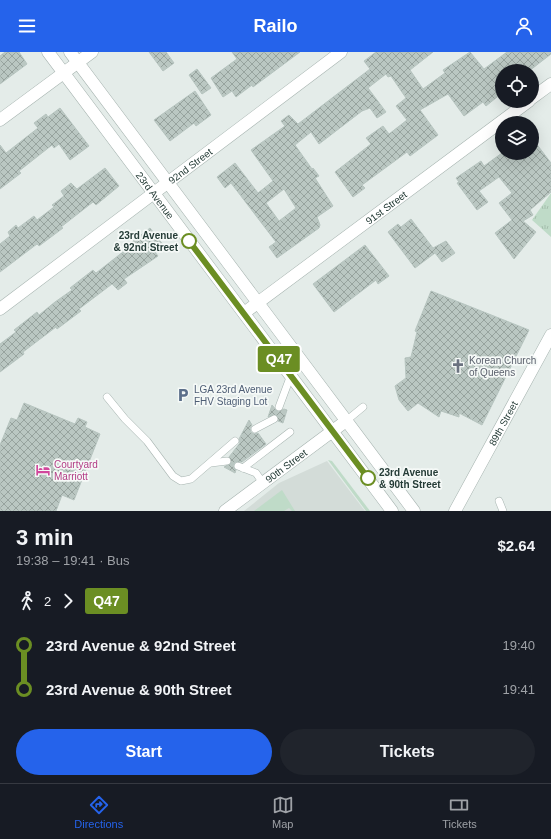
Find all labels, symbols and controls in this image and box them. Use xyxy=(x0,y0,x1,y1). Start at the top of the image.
icon: menu xyxy=(16,15,38,37)
icon: person xyxy=(513,15,535,37)
text: Railo xyxy=(253,16,298,36)
map controls xyxy=(495,64,539,160)
button: locate xyxy=(495,64,539,108)
button: layers xyxy=(495,116,539,160)
street label: 92nd Street xyxy=(166,146,214,186)
street label: 23rd Avenue xyxy=(134,170,177,221)
street label: 91st Street xyxy=(363,188,409,226)
place label: 23rd Avenue & 92nd Street xyxy=(114,230,179,253)
marker: 23rd Avenue & 92nd Street xyxy=(181,233,197,249)
line badge: Q47 xyxy=(256,346,302,372)
text: Q47 xyxy=(266,351,292,367)
place label: Korean Church of Queens xyxy=(469,355,536,378)
church icon: Korean Church of Queens xyxy=(450,358,466,374)
place label: LGA 23rd Avenue FHV Staging Lot xyxy=(194,384,273,407)
parking icon: LGA 23rd Avenue FHV Staging Lot xyxy=(175,387,191,403)
street label: 89th Street xyxy=(486,399,520,447)
street label: 90th Street xyxy=(263,446,309,485)
place label: Courtyard Marriott xyxy=(54,459,98,482)
hotel icon: Courtyard Marriott xyxy=(35,462,51,478)
place label: 23rd Avenue & 90th Street xyxy=(379,467,441,490)
marker: 23rd Avenue & 90th Street xyxy=(360,470,376,486)
text: 3 min xyxy=(16,525,73,550)
text: $2.64 xyxy=(497,537,535,554)
text: 19:38 – 19:41 · Bus xyxy=(16,553,129,568)
icon: walk xyxy=(16,590,38,612)
icon: forward xyxy=(57,590,79,612)
text: Q47 xyxy=(93,593,120,609)
text: 2 xyxy=(44,594,51,609)
text: 23rd Avenue & 92nd Street xyxy=(46,637,236,654)
text: 19:40 xyxy=(502,638,535,653)
text: 23rd Avenue & 90th Street xyxy=(46,681,232,698)
text: 19:41 xyxy=(502,682,535,697)
button: Start xyxy=(16,729,272,775)
button: Tickets xyxy=(280,729,535,775)
tab: Directions xyxy=(74,794,123,830)
tab: Map xyxy=(272,794,294,830)
tab: Tickets xyxy=(442,794,477,830)

